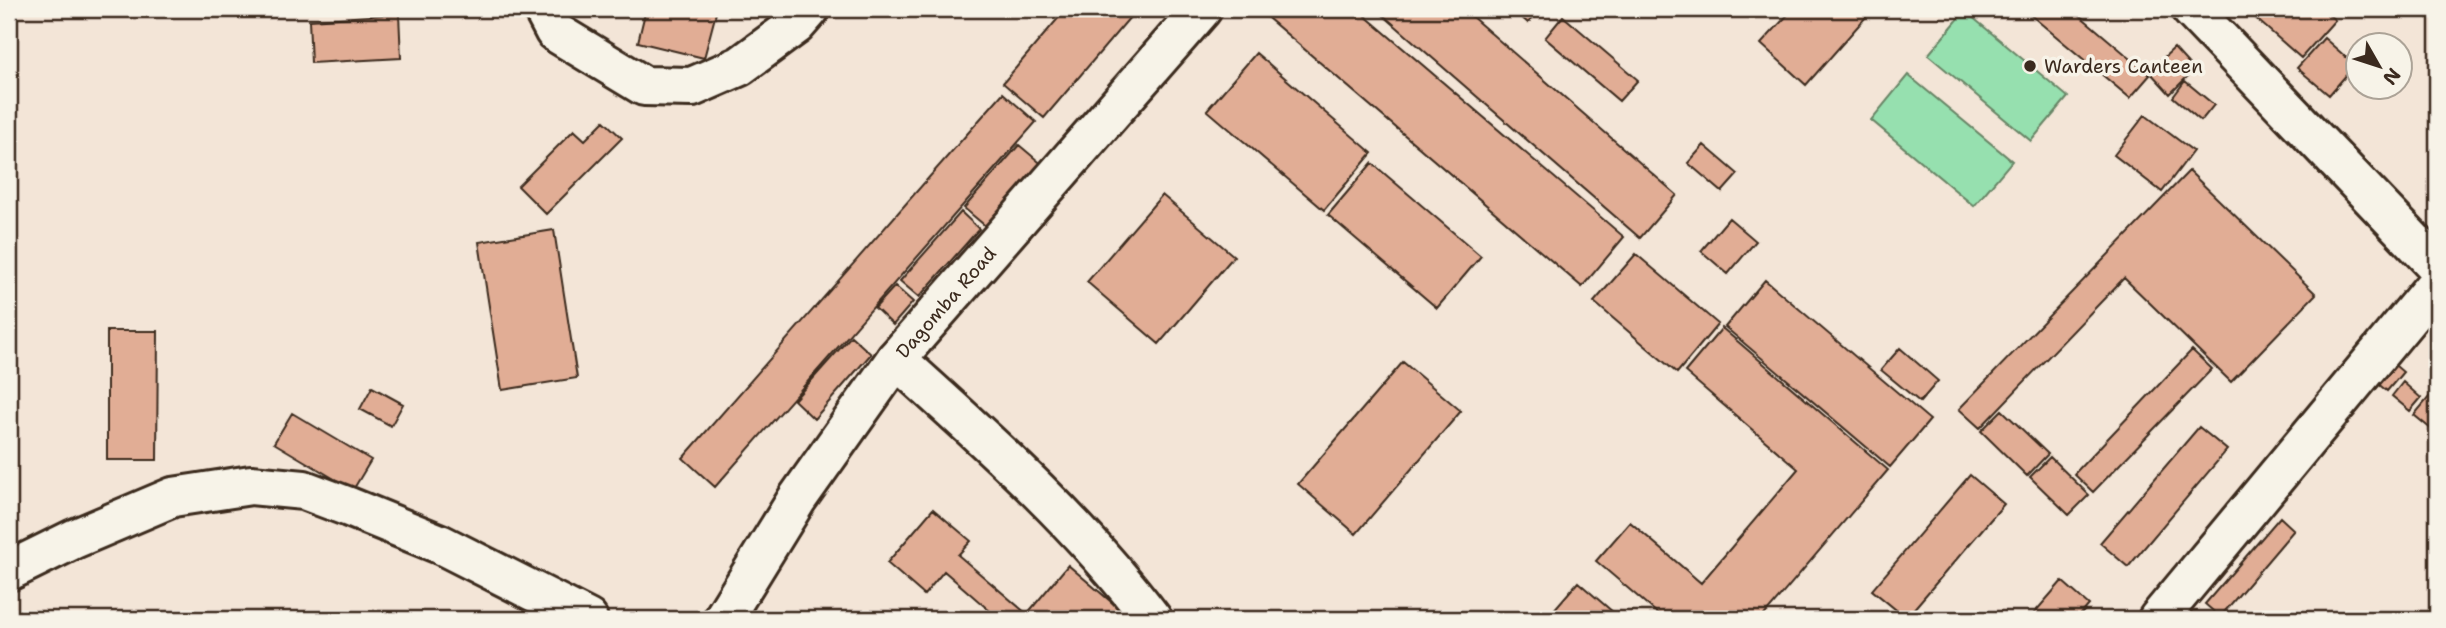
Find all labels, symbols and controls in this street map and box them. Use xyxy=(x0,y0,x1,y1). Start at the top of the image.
north arrow xyxy=(2344,32,2414,102)
place label: Warders Canteen xyxy=(2044,54,2203,79)
marker: Warders Canteen xyxy=(2022,58,2038,74)
text: N xyxy=(2377,63,2406,90)
street label: Dagomba Road xyxy=(891,241,1002,363)

